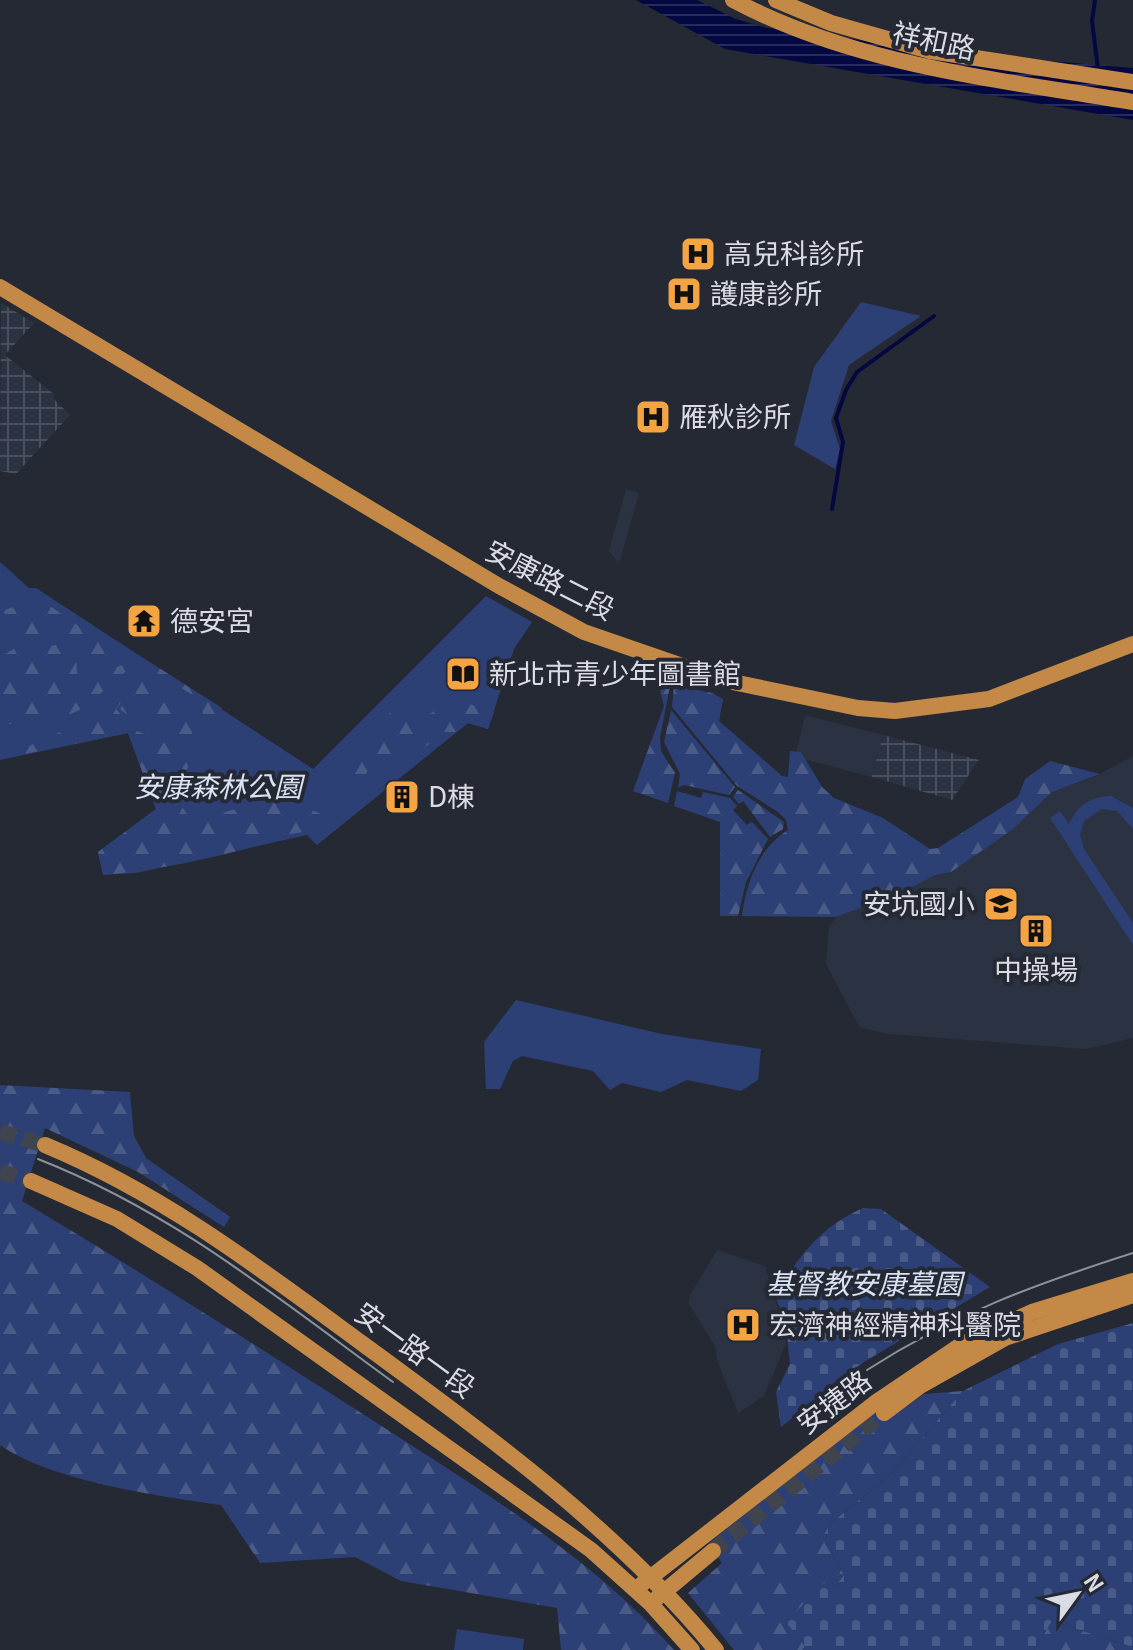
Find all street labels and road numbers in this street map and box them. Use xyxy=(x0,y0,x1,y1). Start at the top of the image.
street label: 祥和路 xyxy=(889,11,980,67)
street label: 安康路二段 xyxy=(479,529,622,628)
street label: 安一路一段 xyxy=(348,1291,485,1406)
street label: 安捷路 xyxy=(787,1359,878,1442)

